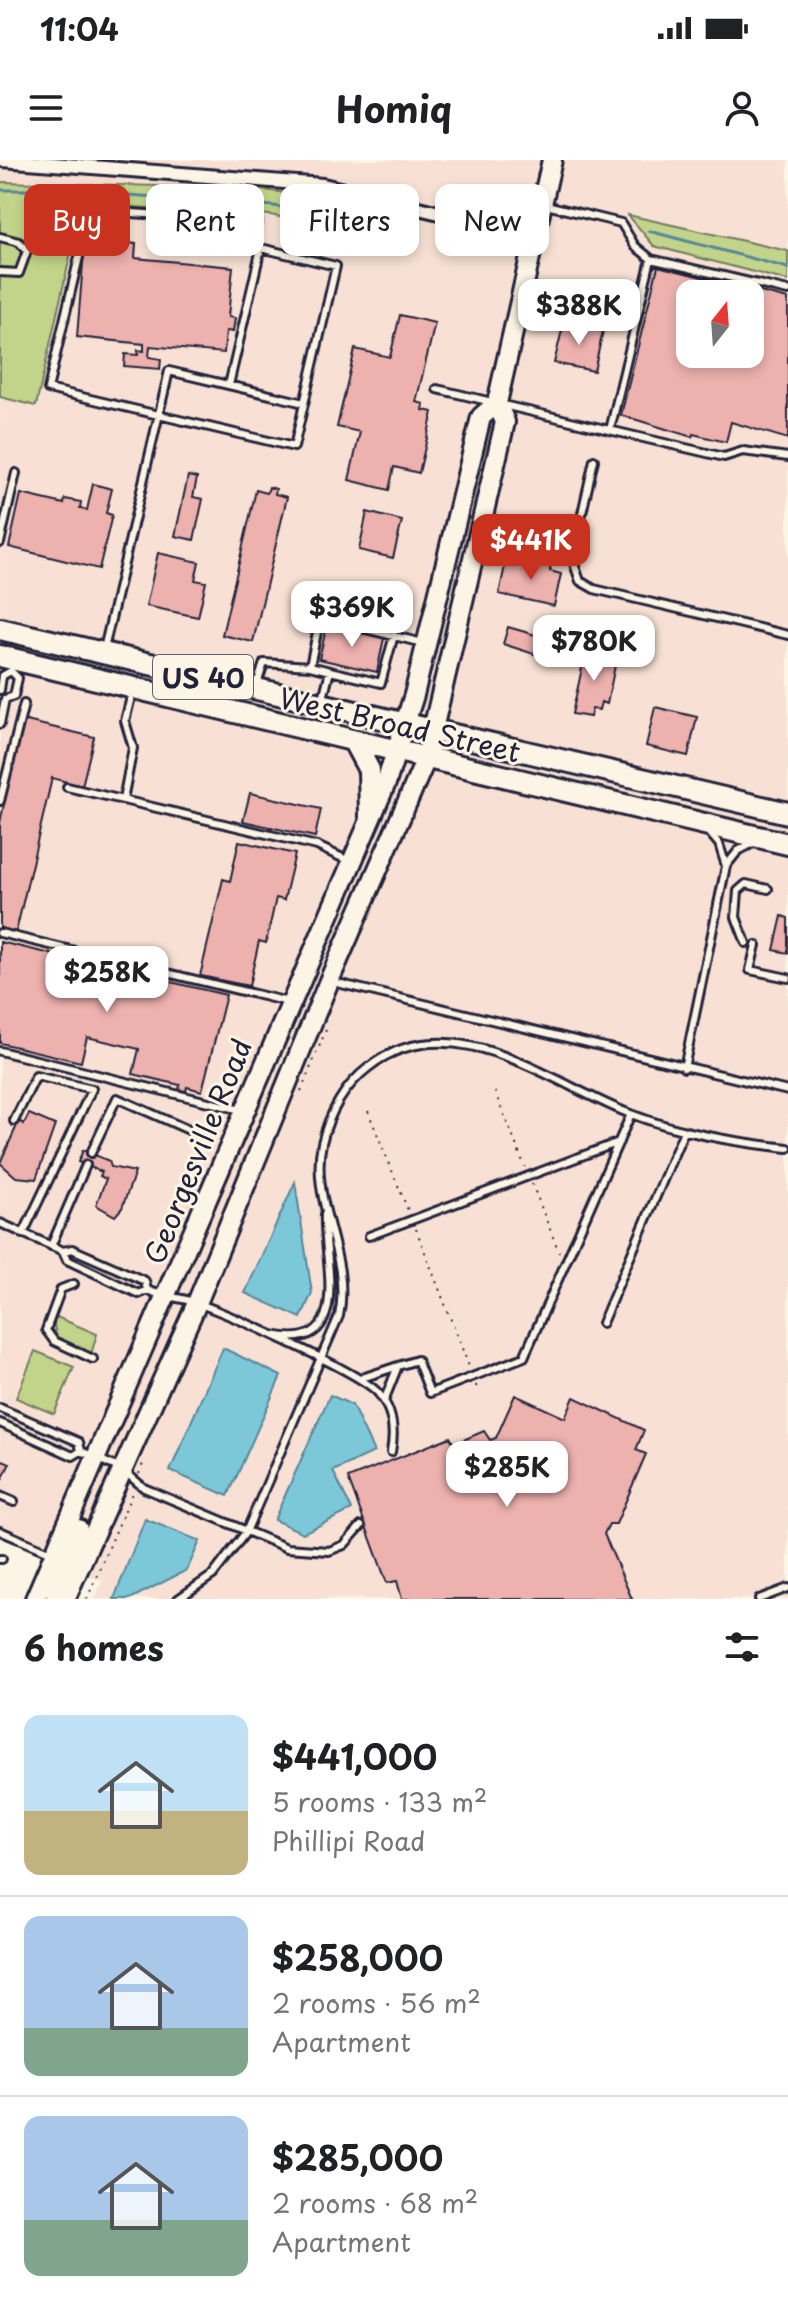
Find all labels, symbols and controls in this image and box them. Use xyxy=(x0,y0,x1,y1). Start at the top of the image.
text: 11:04 xyxy=(40,6,119,51)
text: Homiq xyxy=(336,81,452,135)
icon: menu xyxy=(24,86,68,130)
icon: person xyxy=(720,86,764,130)
chip: Buy xyxy=(24,184,130,256)
chip: Rent xyxy=(146,184,264,256)
chip: Filters xyxy=(280,184,419,256)
chip: New xyxy=(435,184,549,256)
pin: $388K xyxy=(523,279,635,347)
north arrow xyxy=(676,280,764,368)
map controls xyxy=(676,280,764,368)
text: $388K xyxy=(536,285,622,324)
pin: $441K xyxy=(475,514,587,582)
text: $441K xyxy=(490,520,572,559)
pin: $369K xyxy=(296,581,408,649)
text: $369K xyxy=(309,587,395,626)
pin: $780K xyxy=(538,615,650,683)
text: $780K xyxy=(551,621,637,660)
road number: US 40 xyxy=(153,655,253,699)
street label: West Broad Street xyxy=(275,675,525,773)
pin: $258K xyxy=(51,946,163,1014)
text: $258K xyxy=(63,952,151,991)
street label: Georgesville Road xyxy=(132,1032,262,1270)
pin: $285K xyxy=(451,1441,563,1509)
text: $285K xyxy=(464,1447,550,1486)
text: 6 homes xyxy=(24,1621,164,1673)
icon: filters xyxy=(720,1625,764,1669)
text: $441,000 xyxy=(272,1730,437,1782)
icon: home xyxy=(88,1747,184,1843)
text: 5 rooms · 133 m² xyxy=(272,1782,487,1821)
text: Phillipi Road xyxy=(272,1821,425,1860)
text: $258,000 xyxy=(272,1931,443,1983)
icon: home xyxy=(88,1948,184,2044)
text: 2 rooms · 56 m² xyxy=(272,1983,481,2022)
text: Apartment xyxy=(272,2022,411,2061)
text: $285,000 xyxy=(272,2131,443,2183)
icon: home xyxy=(88,2148,184,2244)
text: 2 rooms · 68 m² xyxy=(272,2183,478,2222)
text: Apartment xyxy=(272,2222,411,2261)

